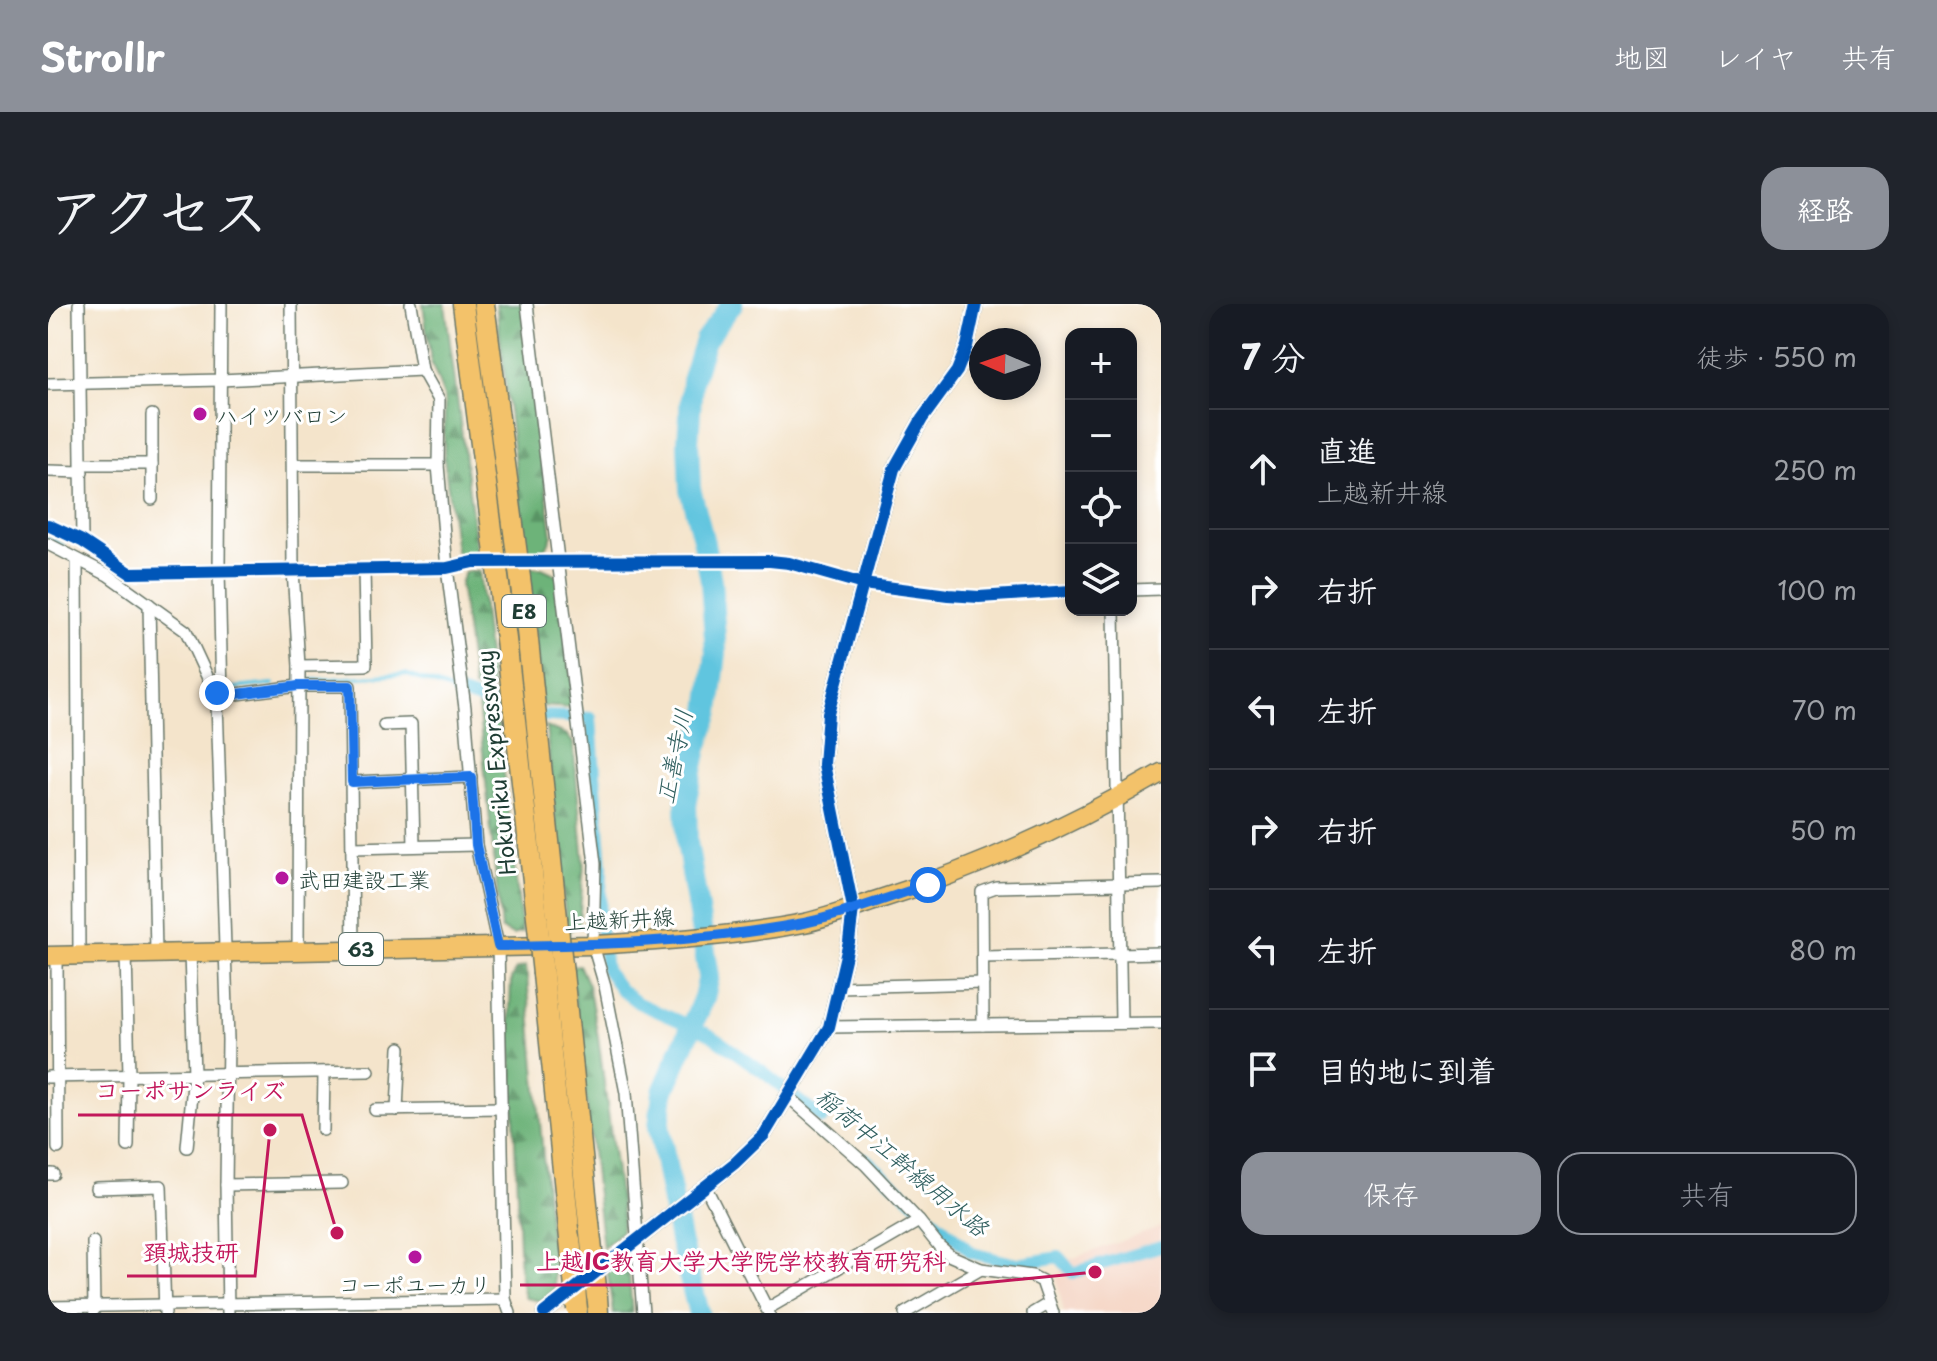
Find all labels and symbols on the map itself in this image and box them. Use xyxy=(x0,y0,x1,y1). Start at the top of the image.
north arrow xyxy=(969,328,1041,400)
place label: ハイツバロン xyxy=(216,398,348,431)
marker: ハイツバロン xyxy=(191,405,209,423)
road number: E8 xyxy=(502,595,546,627)
street label: Hokuriku Expressway xyxy=(467,649,523,877)
route end xyxy=(199,675,235,711)
water label: 正善寺川 xyxy=(645,705,701,807)
place label: 武田建設工業 xyxy=(298,862,430,895)
route start xyxy=(910,867,946,903)
marker: 武田建設工業 xyxy=(273,869,291,887)
street label: 上越新井線 xyxy=(563,899,675,937)
road number: 63 xyxy=(339,933,383,965)
callout: コーポサンライズ xyxy=(78,1067,302,1115)
text: コーポサンライズ xyxy=(95,1071,285,1107)
water label: 稲荷中江幹線用水路 xyxy=(809,1078,999,1245)
callout: 頚城技研 xyxy=(127,1228,255,1276)
text: 頚城技研 xyxy=(143,1233,239,1269)
callout: 上越IC教育大学大学院学校教育研究科 xyxy=(520,1237,962,1285)
text: 上越IC教育大学大学院学校教育研究科 xyxy=(536,1242,946,1278)
marker: コーポユーカリ xyxy=(406,1248,424,1266)
place label: コーポユーカリ xyxy=(338,1267,492,1300)

